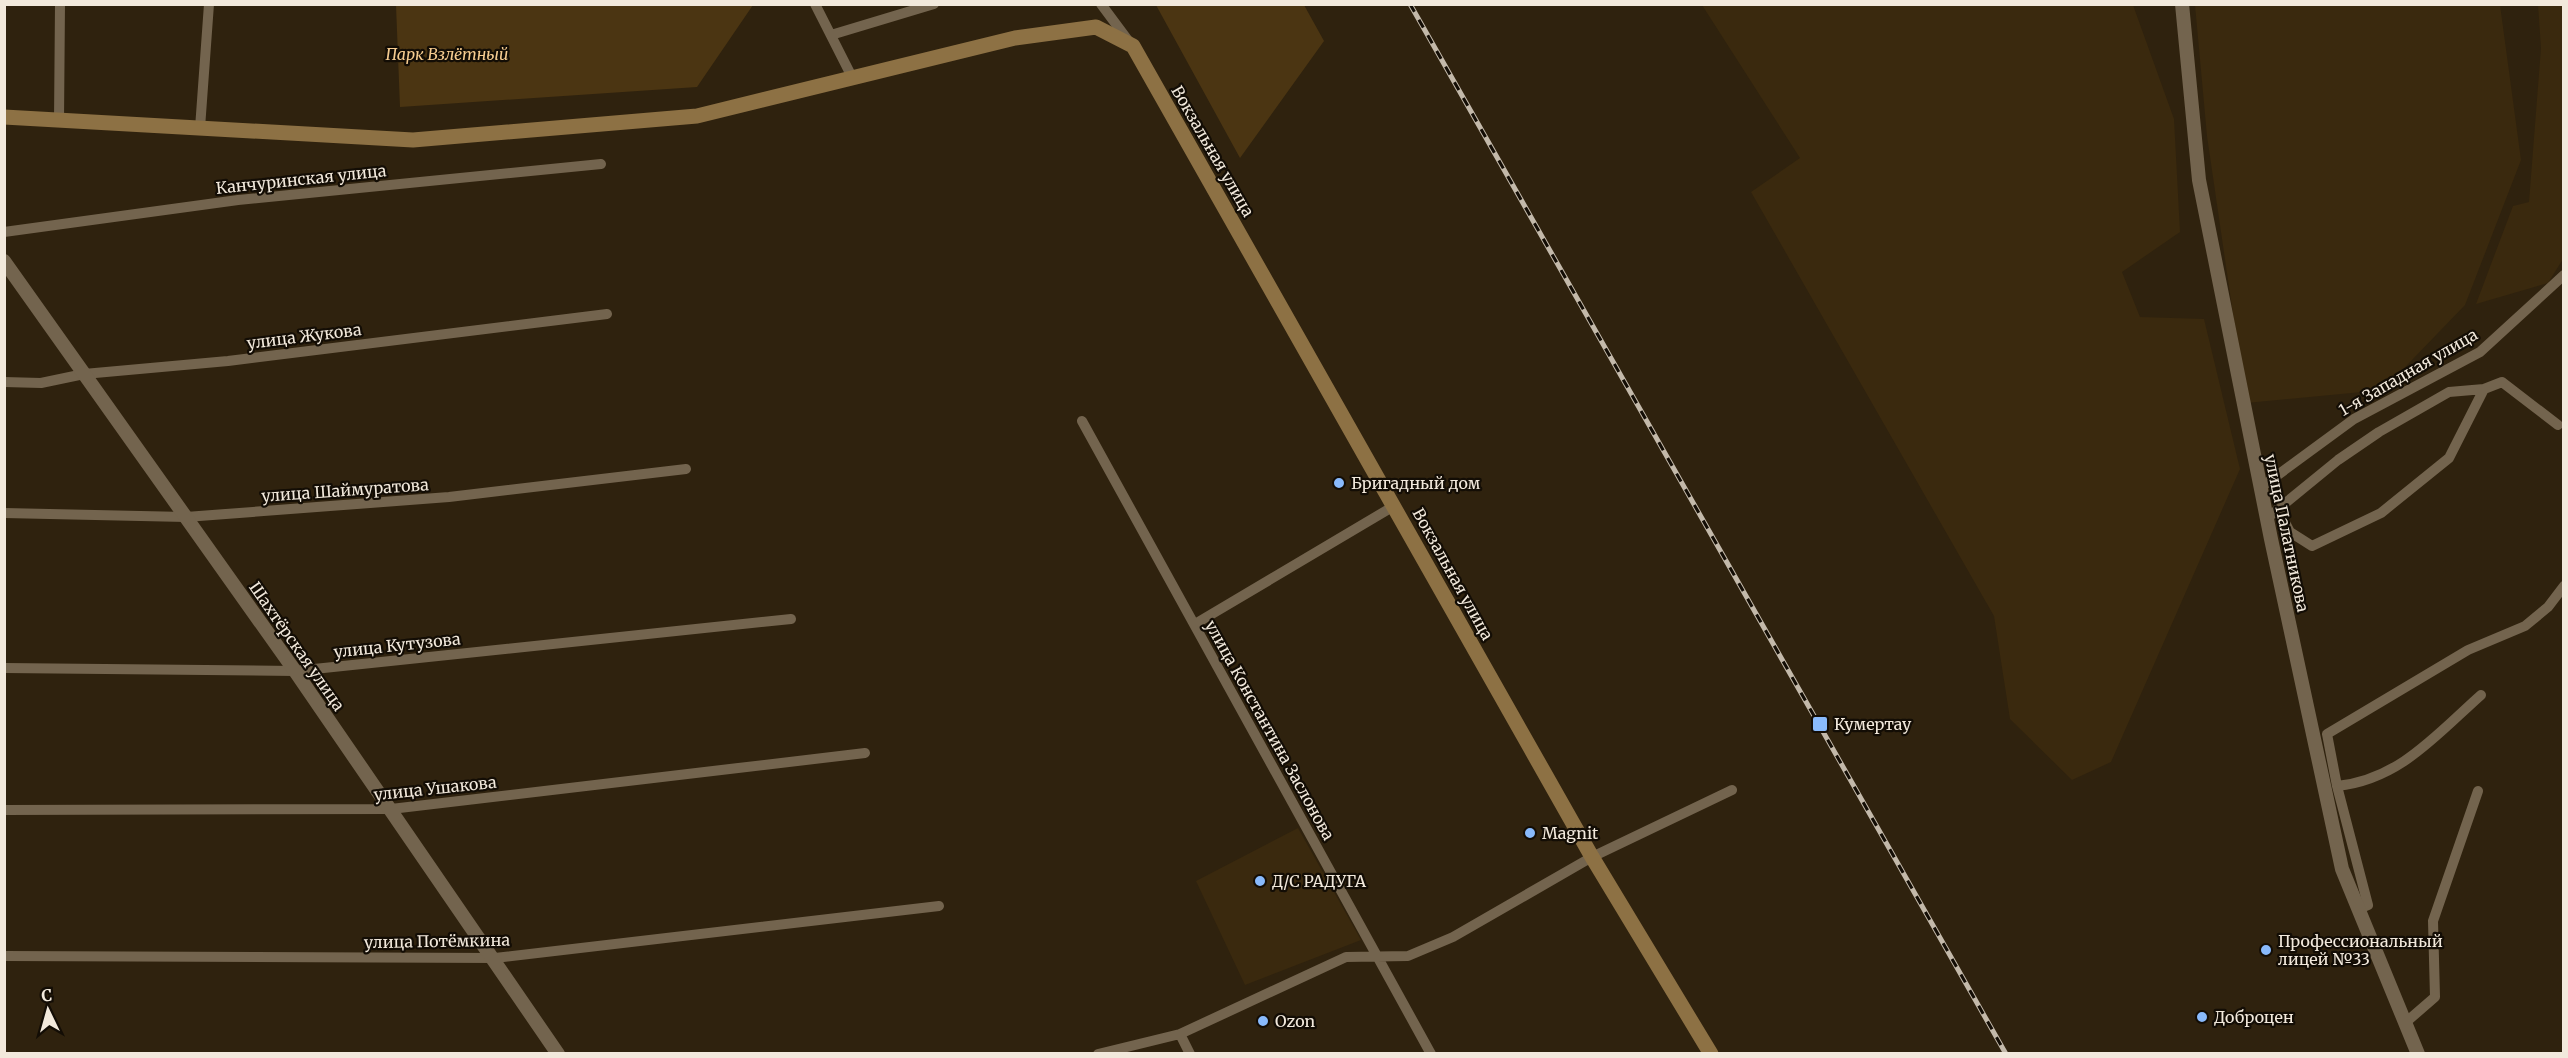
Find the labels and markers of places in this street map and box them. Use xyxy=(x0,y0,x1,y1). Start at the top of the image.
place label: Бригадный дом xyxy=(1351,473,1481,493)
marker: Бригадный дом xyxy=(1332,476,1346,490)
place label: Кумертау xyxy=(1834,714,1912,734)
marker: Кумертау xyxy=(1811,715,1829,733)
place label: Magnit xyxy=(1542,823,1599,843)
marker: Magnit xyxy=(1523,826,1537,840)
place label: Д/С РАДУГА xyxy=(1272,871,1367,891)
marker: Д/С РАДУГА xyxy=(1253,874,1267,888)
place label: Профессиональный лицей №33 xyxy=(2278,931,2443,969)
marker: Профессиональный лицей №33 xyxy=(2259,943,2273,957)
place label: Доброцен xyxy=(2214,1007,2294,1027)
marker: Доброцен xyxy=(2195,1010,2209,1024)
place label: Ozon xyxy=(1275,1011,1315,1031)
marker: Ozon xyxy=(1256,1014,1270,1028)

